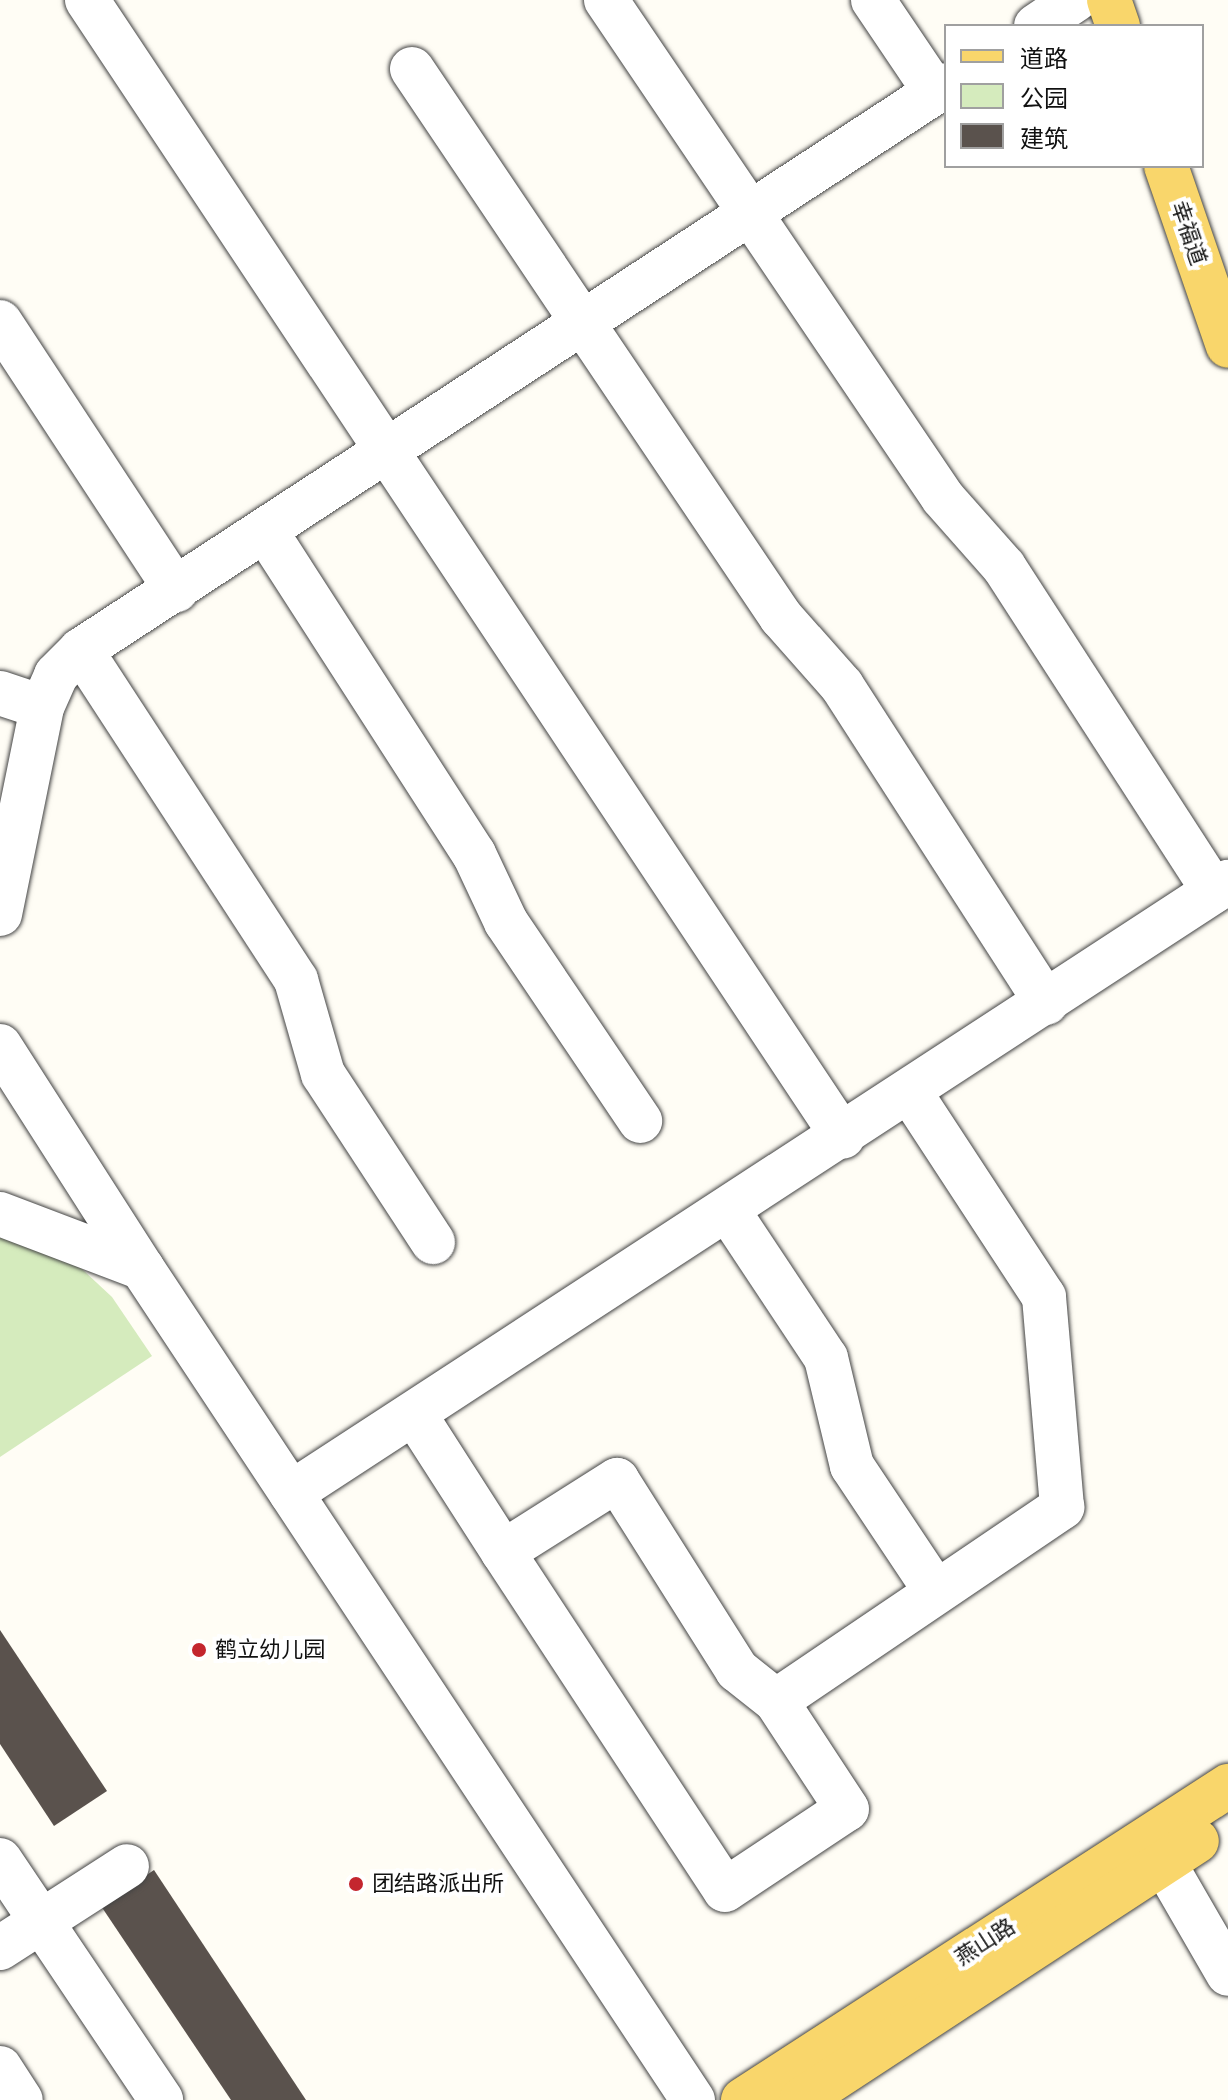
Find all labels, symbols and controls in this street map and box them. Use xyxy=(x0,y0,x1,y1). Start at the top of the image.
legend xyxy=(944,24,1204,168)
text: 道路 xyxy=(1020,43,1068,74)
text: 公园 xyxy=(1020,83,1068,114)
text: 建筑 xyxy=(1020,123,1068,154)
street label: 幸福道 xyxy=(1166,198,1212,268)
place label: 鹤立幼儿园 xyxy=(215,1637,325,1663)
marker: 鹤立幼儿园 xyxy=(190,1641,208,1659)
place label: 团结路派出所 xyxy=(372,1871,504,1897)
marker: 团结路派出所 xyxy=(347,1875,365,1893)
street label: 燕山路 xyxy=(950,1913,1020,1971)

